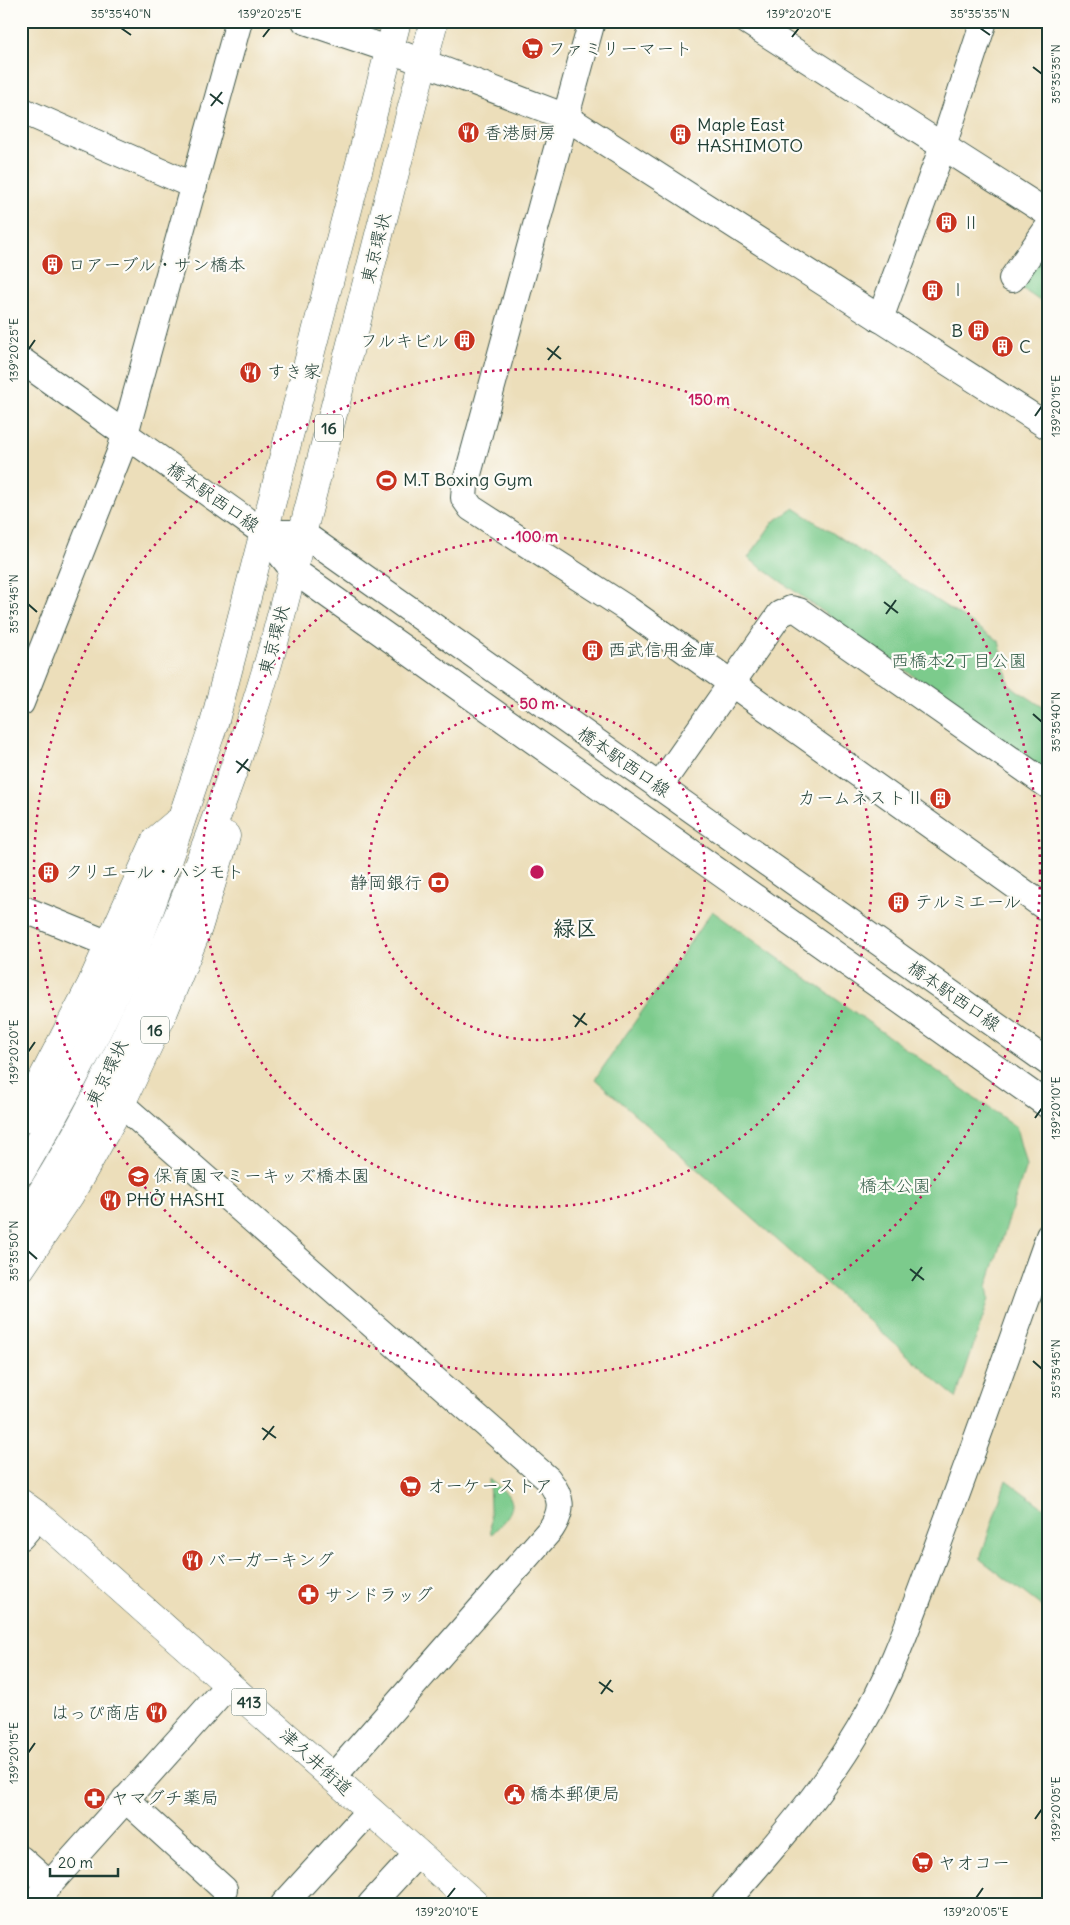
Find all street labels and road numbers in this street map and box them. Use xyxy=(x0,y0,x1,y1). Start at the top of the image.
street label: 東京環状 xyxy=(356,210,395,286)
road number: 16 xyxy=(315,414,343,442)
street label: 橋本駅西口線 xyxy=(162,456,264,537)
street label: 東京環状 xyxy=(253,602,294,678)
street label: 橋本駅西口線 xyxy=(573,721,675,802)
street label: 橋本駅西口線 xyxy=(903,955,1005,1036)
road number: 16 xyxy=(141,1016,169,1044)
street label: 東京環状 xyxy=(80,1035,133,1110)
road number: 413 xyxy=(232,1688,266,1715)
street label: 津久井街道 xyxy=(275,1723,357,1800)

